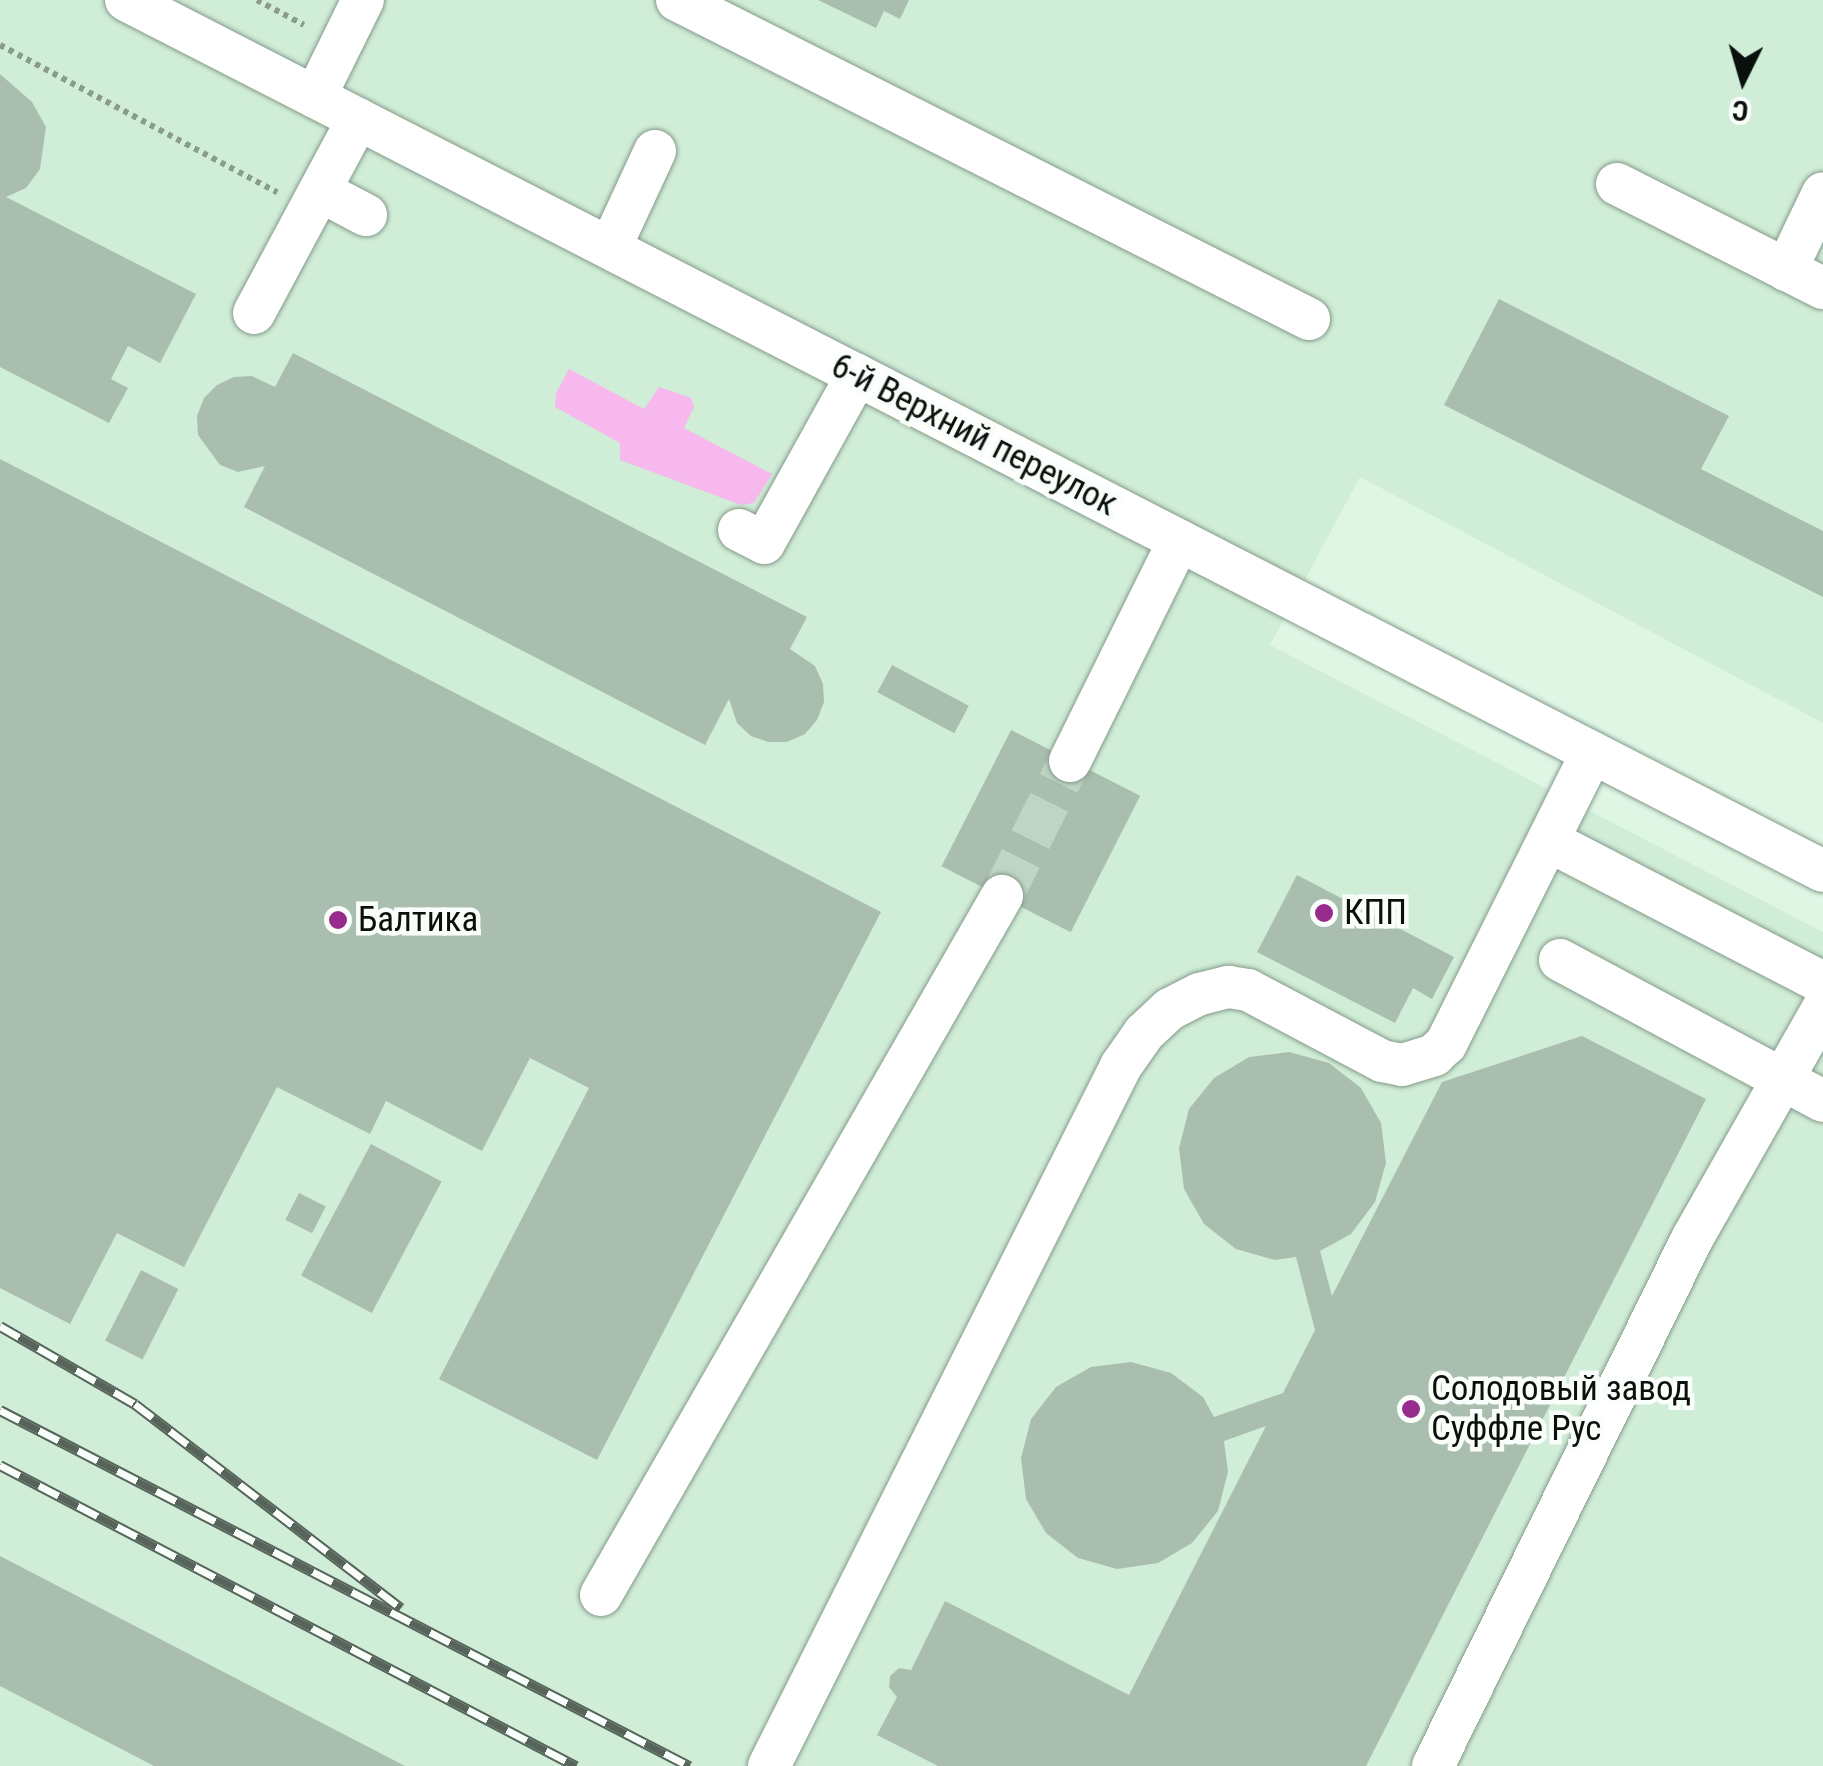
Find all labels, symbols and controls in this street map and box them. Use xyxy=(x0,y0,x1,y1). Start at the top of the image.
north arrow xyxy=(1693,30,1793,130)
text: С xyxy=(1731,93,1750,128)
street label: 6-й Верхний переулок xyxy=(824,345,1124,525)
place label: КПП xyxy=(1344,892,1407,934)
place label: Балтика xyxy=(358,899,478,941)
marker: КПП xyxy=(1313,902,1335,924)
marker: Балтика xyxy=(327,909,349,931)
place label: Солодовый завод Суффле Рус xyxy=(1431,1368,1691,1450)
marker: Солодовый завод Суффле Рус xyxy=(1400,1398,1422,1420)

